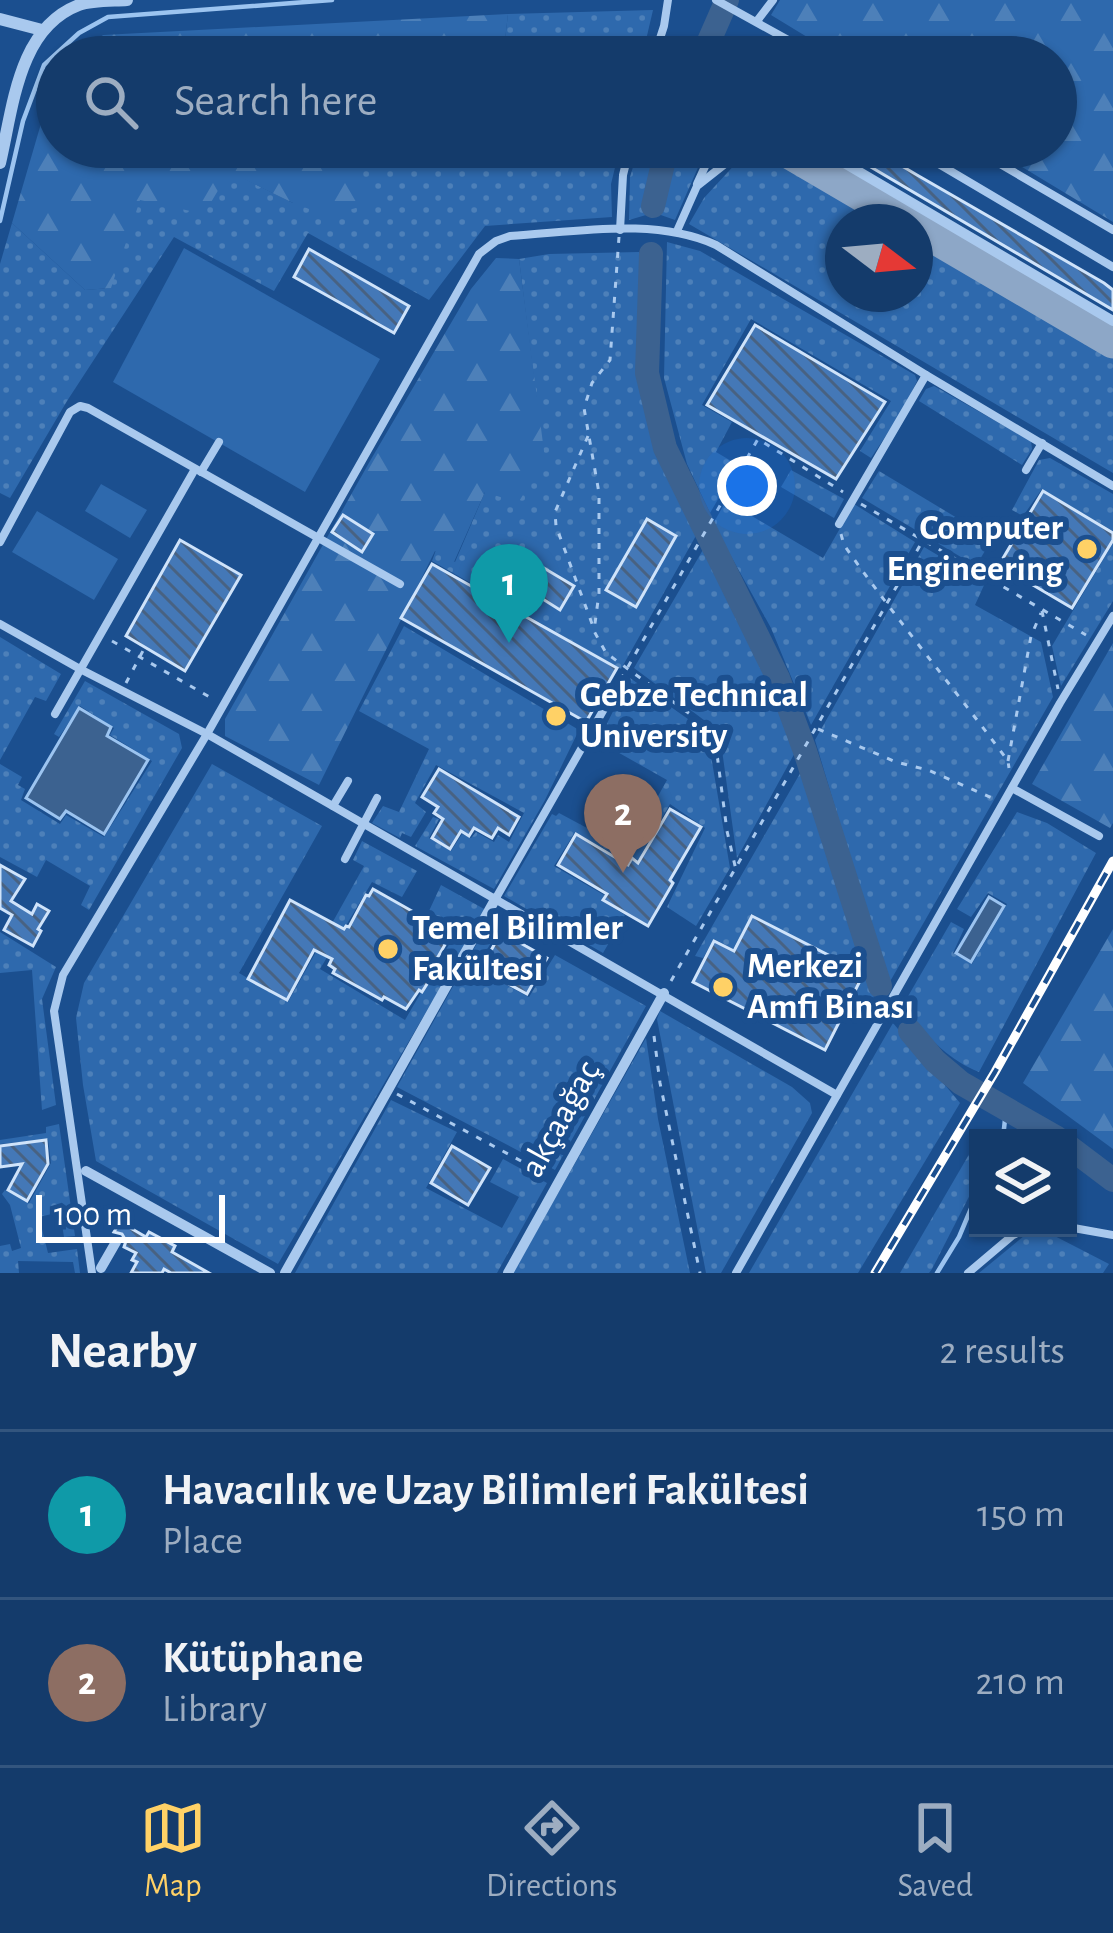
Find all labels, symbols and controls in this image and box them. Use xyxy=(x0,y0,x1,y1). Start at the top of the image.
search box xyxy=(36,36,1077,168)
icon: search xyxy=(78,69,144,135)
text: Search here xyxy=(174,79,377,124)
north arrow xyxy=(825,204,933,312)
your location xyxy=(717,456,777,516)
place label: Computer Engineering xyxy=(887,510,1064,587)
marker: Computer Engineering xyxy=(1074,536,1100,562)
pin: 1 xyxy=(470,544,548,643)
place label: Gebze Technical University xyxy=(580,677,808,754)
marker: Gebze Technical University xyxy=(543,703,569,729)
pin: 2 xyxy=(584,774,662,873)
place label: Temel Bilimler Fakültesi xyxy=(412,910,623,987)
marker: Temel Bilimler Fakültesi xyxy=(375,936,401,962)
place label: Merkezi Amfi Binası xyxy=(747,948,914,1025)
marker: Merkezi Amfi Binası xyxy=(710,974,736,1000)
street label: akçaağaç xyxy=(514,1055,607,1183)
map controls xyxy=(969,1129,1077,1237)
button: layers xyxy=(969,1129,1077,1237)
scale bar xyxy=(36,1189,225,1242)
text: 100 m xyxy=(54,1199,132,1232)
text: Nearby xyxy=(48,1326,197,1377)
text: 2 results xyxy=(939,1332,1065,1371)
text: Havacılık ve Uzay Bilimleri Fakültesi xyxy=(162,1468,809,1513)
text: 1 xyxy=(80,1495,94,1534)
text: 150 m xyxy=(977,1495,1065,1534)
text: Place xyxy=(162,1522,243,1561)
text: Kütüphane xyxy=(162,1636,363,1681)
text: 2 xyxy=(78,1663,96,1702)
text: 210 m xyxy=(976,1663,1065,1702)
text: Library xyxy=(162,1690,267,1729)
tab: Map xyxy=(140,1795,206,1907)
tab: Directions xyxy=(486,1795,617,1907)
tab: Saved xyxy=(897,1795,973,1907)

